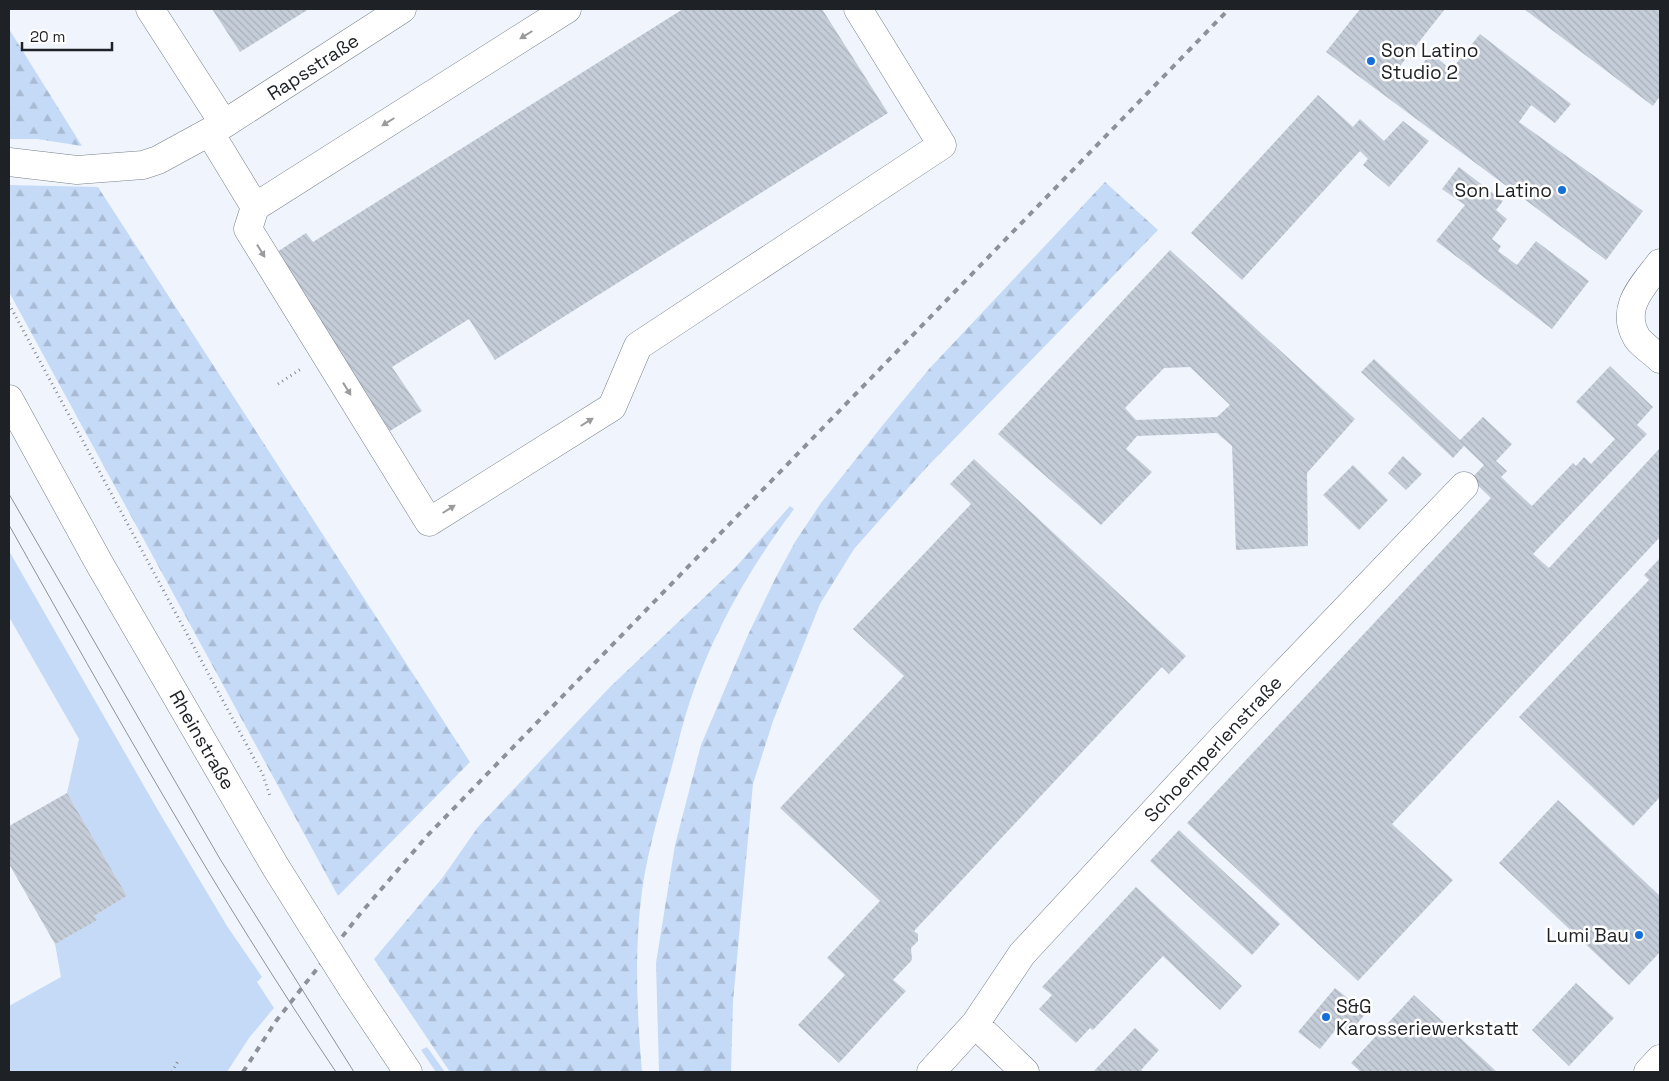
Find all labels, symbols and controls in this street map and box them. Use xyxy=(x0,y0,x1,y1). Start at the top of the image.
scale bar xyxy=(22,20,112,52)
text: 20 m xyxy=(30,27,65,46)
street label: Rapsstraße xyxy=(262,28,364,106)
one-way arrow xyxy=(519,30,532,40)
place label: Son Latino Studio 2 xyxy=(1381,38,1478,85)
marker: Son Latino Studio 2 xyxy=(1365,55,1377,67)
one-way arrow xyxy=(382,117,395,127)
place label: Son Latino xyxy=(1455,178,1552,203)
marker: Son Latino xyxy=(1556,184,1568,196)
one-way arrow xyxy=(257,244,266,257)
one-way arrow xyxy=(342,383,351,396)
one-way arrow xyxy=(580,418,594,427)
one-way arrow xyxy=(443,504,456,514)
street label: Schoemperlenstraße xyxy=(1138,670,1288,828)
street label: Rheinstraße xyxy=(164,686,240,794)
place label: Lumi Bau xyxy=(1546,923,1629,948)
marker: Lumi Bau xyxy=(1633,929,1645,941)
place label: S&G Karosseriewerkstatt xyxy=(1336,994,1519,1041)
marker: S&G Karosseriewerkstatt xyxy=(1320,1011,1332,1023)

